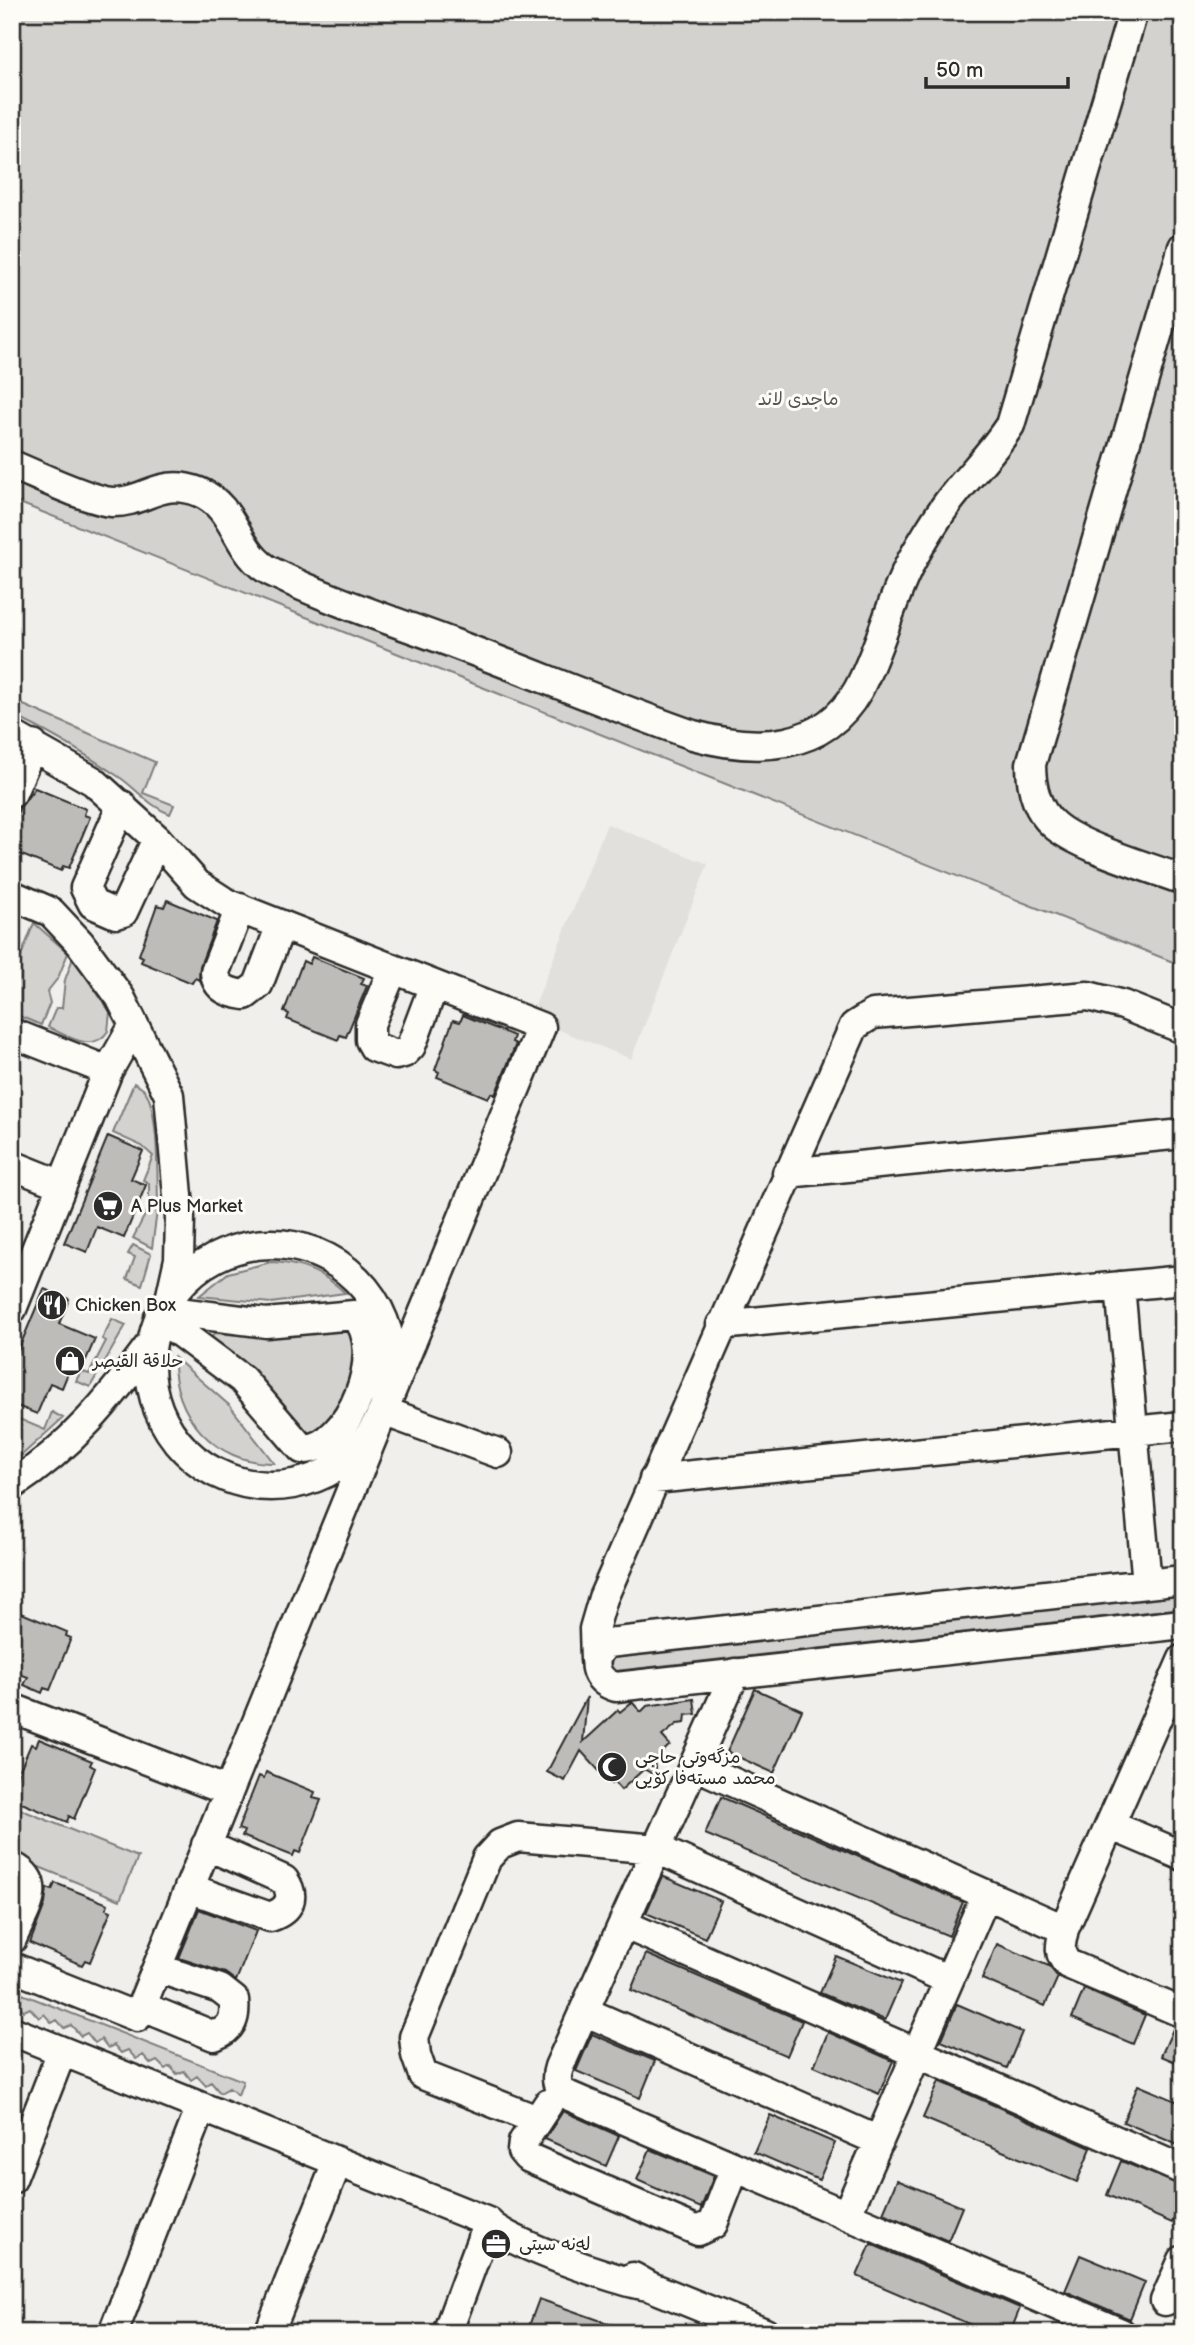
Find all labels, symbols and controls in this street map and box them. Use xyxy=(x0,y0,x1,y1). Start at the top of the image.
scale bar xyxy=(926,46,1067,90)
text: 50 m xyxy=(936,58,983,83)
park label: ماجدی لاند xyxy=(758,389,838,410)
supermarket icon: A Plus Market xyxy=(91,1189,125,1223)
place label: A Plus Market xyxy=(131,1196,243,1217)
restaurant icon: Chicken Box xyxy=(35,1288,69,1322)
place label: Chicken Box xyxy=(75,1295,177,1316)
shop icon: حلاقة القيصر xyxy=(53,1344,87,1378)
place label: حلاقة القيصر xyxy=(91,1351,184,1372)
place label: مزگەوتی حاجی محمد مستەفا کۆیی xyxy=(635,1747,776,1789)
mosque icon: مزگەوتی حاجی محمد مستەفا کۆیی xyxy=(595,1750,629,1784)
office icon: لەنە سیتی xyxy=(479,2227,513,2261)
place label: لەنە سیتی xyxy=(519,2234,591,2255)

